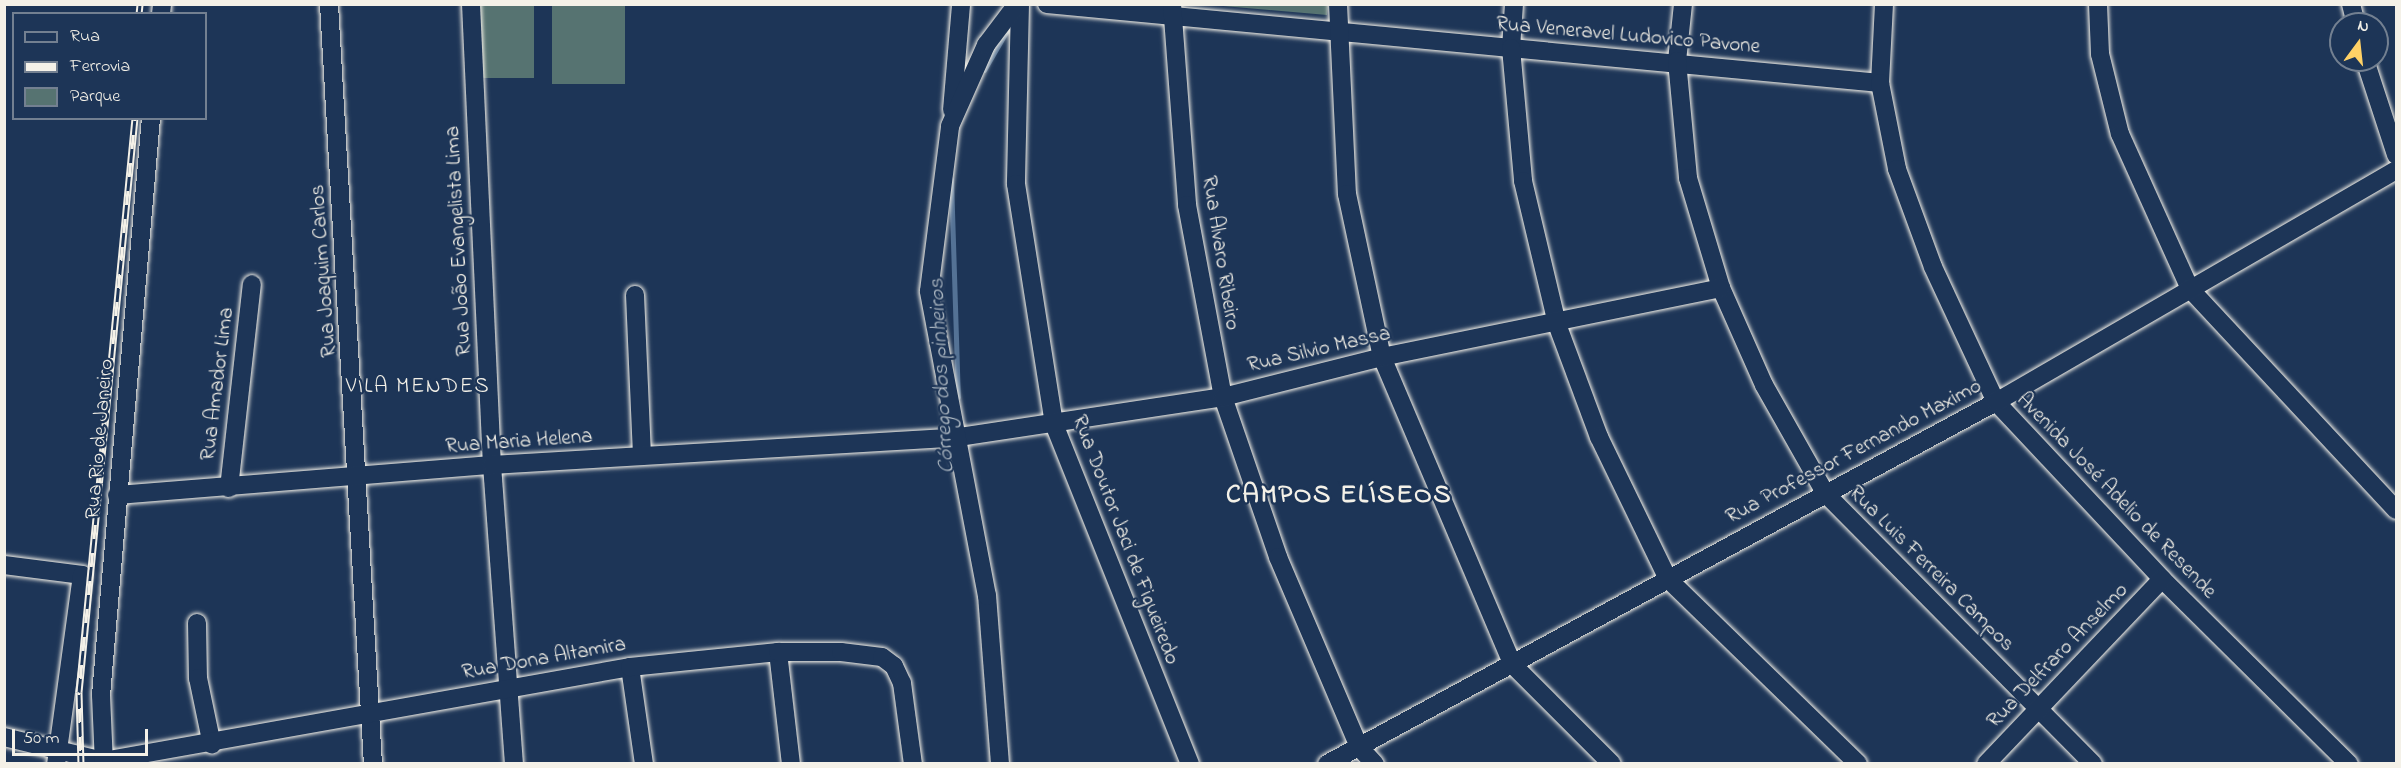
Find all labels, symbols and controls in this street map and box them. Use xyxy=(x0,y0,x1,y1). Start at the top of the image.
legend xyxy=(12,12,207,120)
street label: Rua Veneravel Ludovico Pavone xyxy=(1495,12,1761,60)
north arrow xyxy=(2329,12,2389,72)
text: N xyxy=(2355,14,2371,40)
text: Rua xyxy=(70,24,100,50)
text: Ferrovia xyxy=(70,54,130,80)
text: Parque xyxy=(70,84,120,110)
street label: Rua João Evangelista Lima xyxy=(440,125,478,357)
street label: Rua Alvaro Ribeiro xyxy=(1195,174,1245,332)
street label: Rua Joaquim Carlos xyxy=(305,184,343,358)
water label: Córrego dos pinheiros xyxy=(925,278,961,474)
street label: Rua Amador Lima xyxy=(196,306,240,462)
street label: Rua Silvio Massa xyxy=(1245,321,1393,379)
street label: Rua Rio de Janeiro xyxy=(80,358,120,520)
street label: Rua Professor Fernando Maximo xyxy=(1722,374,1986,530)
district label: VILA MENDES xyxy=(346,375,490,401)
street label: Avenida José Adelio de Resende xyxy=(2011,388,2221,604)
street label: Rua Doutor Jaci de Figueiredo xyxy=(1066,412,1184,668)
street label: Rua Maria Helena xyxy=(445,424,593,460)
district label: CAMPOS ELÍSEOS xyxy=(1226,480,1452,512)
street label: Rua Luis Ferreira Campos xyxy=(1843,481,2019,657)
street label: Rua Delfraro Anselmo xyxy=(1982,578,2134,734)
street label: Rua Dona Altamira xyxy=(460,632,628,686)
scale bar xyxy=(15,717,152,755)
text: 50 m xyxy=(23,726,60,752)

